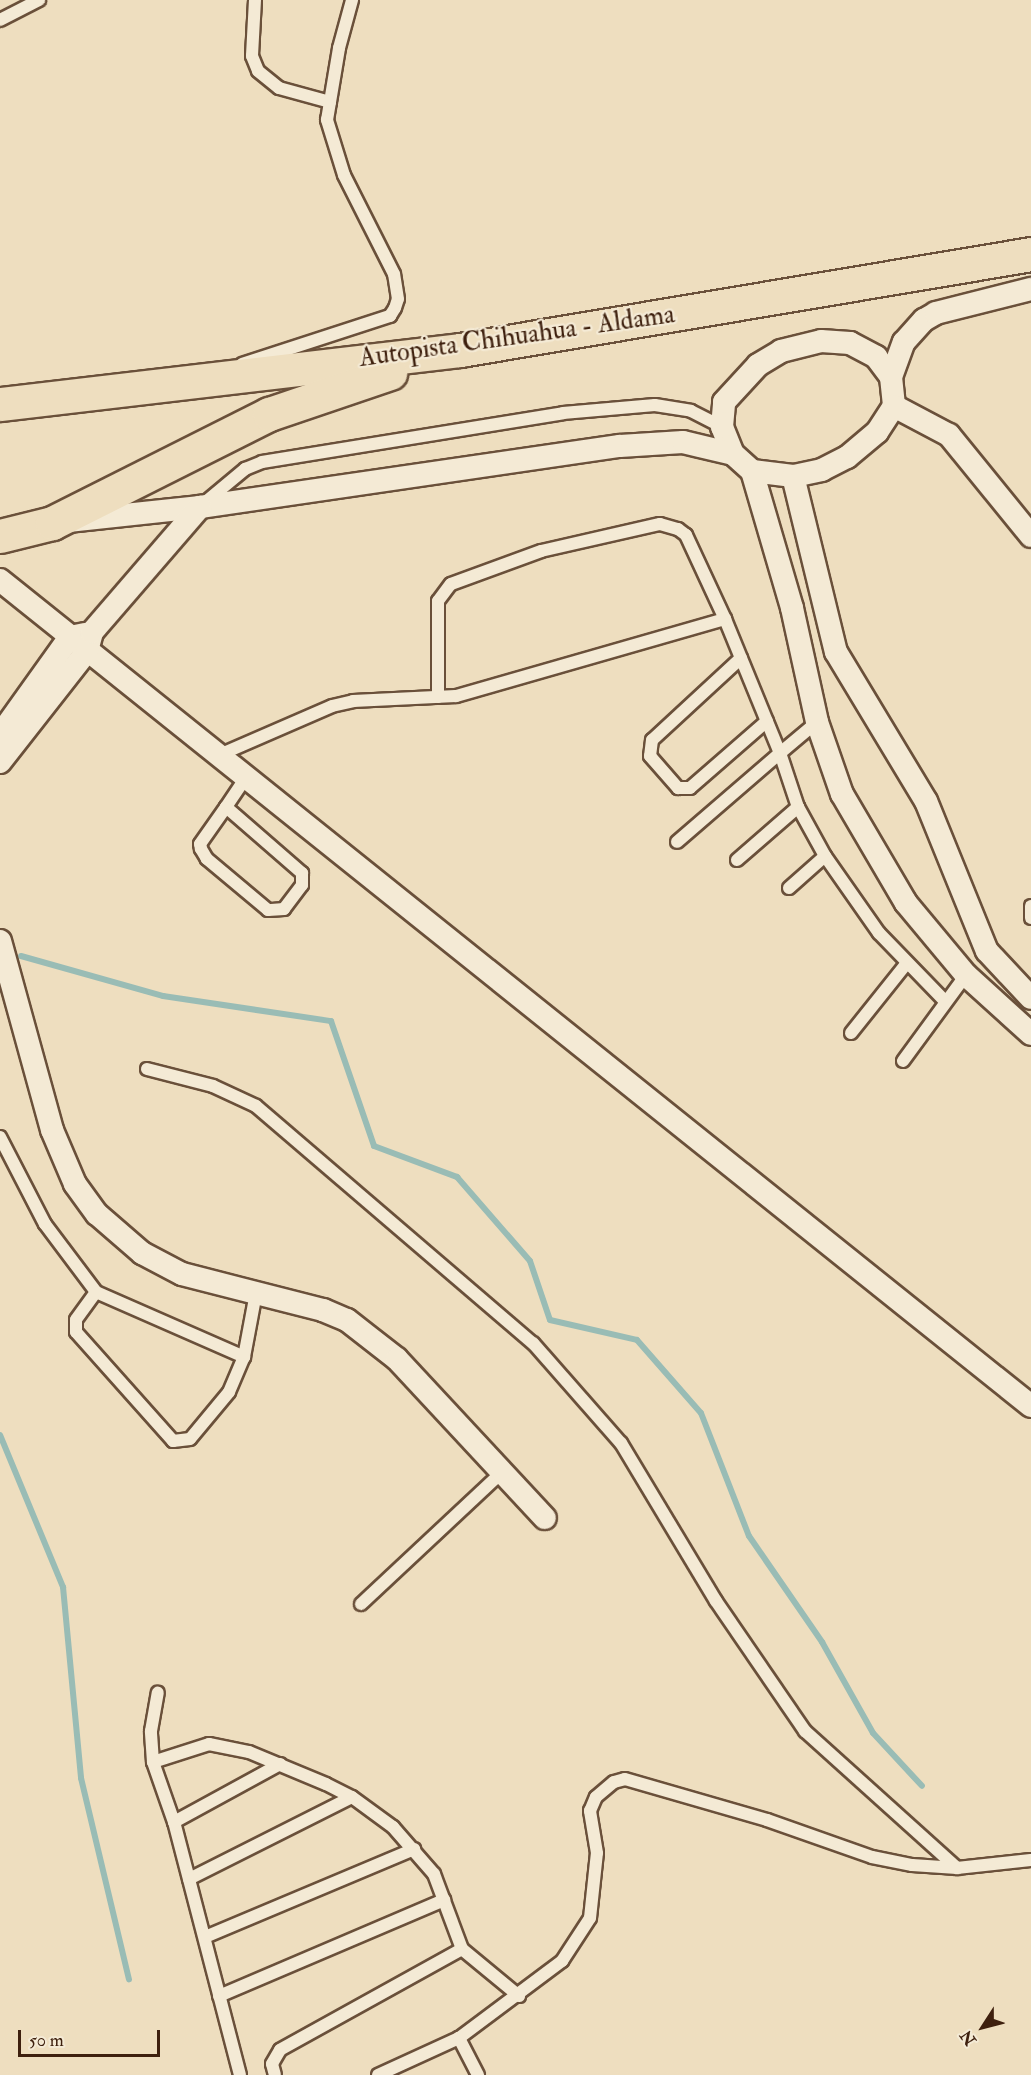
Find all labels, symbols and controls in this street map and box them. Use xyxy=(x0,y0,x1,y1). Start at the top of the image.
street label: Autopista Chihuahua - Aldama xyxy=(357,299,677,375)
north arrow xyxy=(953,1997,1013,2057)
scale bar xyxy=(21,2018,164,2056)
text: N xyxy=(956,2026,981,2049)
text: 50 m xyxy=(29,2029,64,2052)

